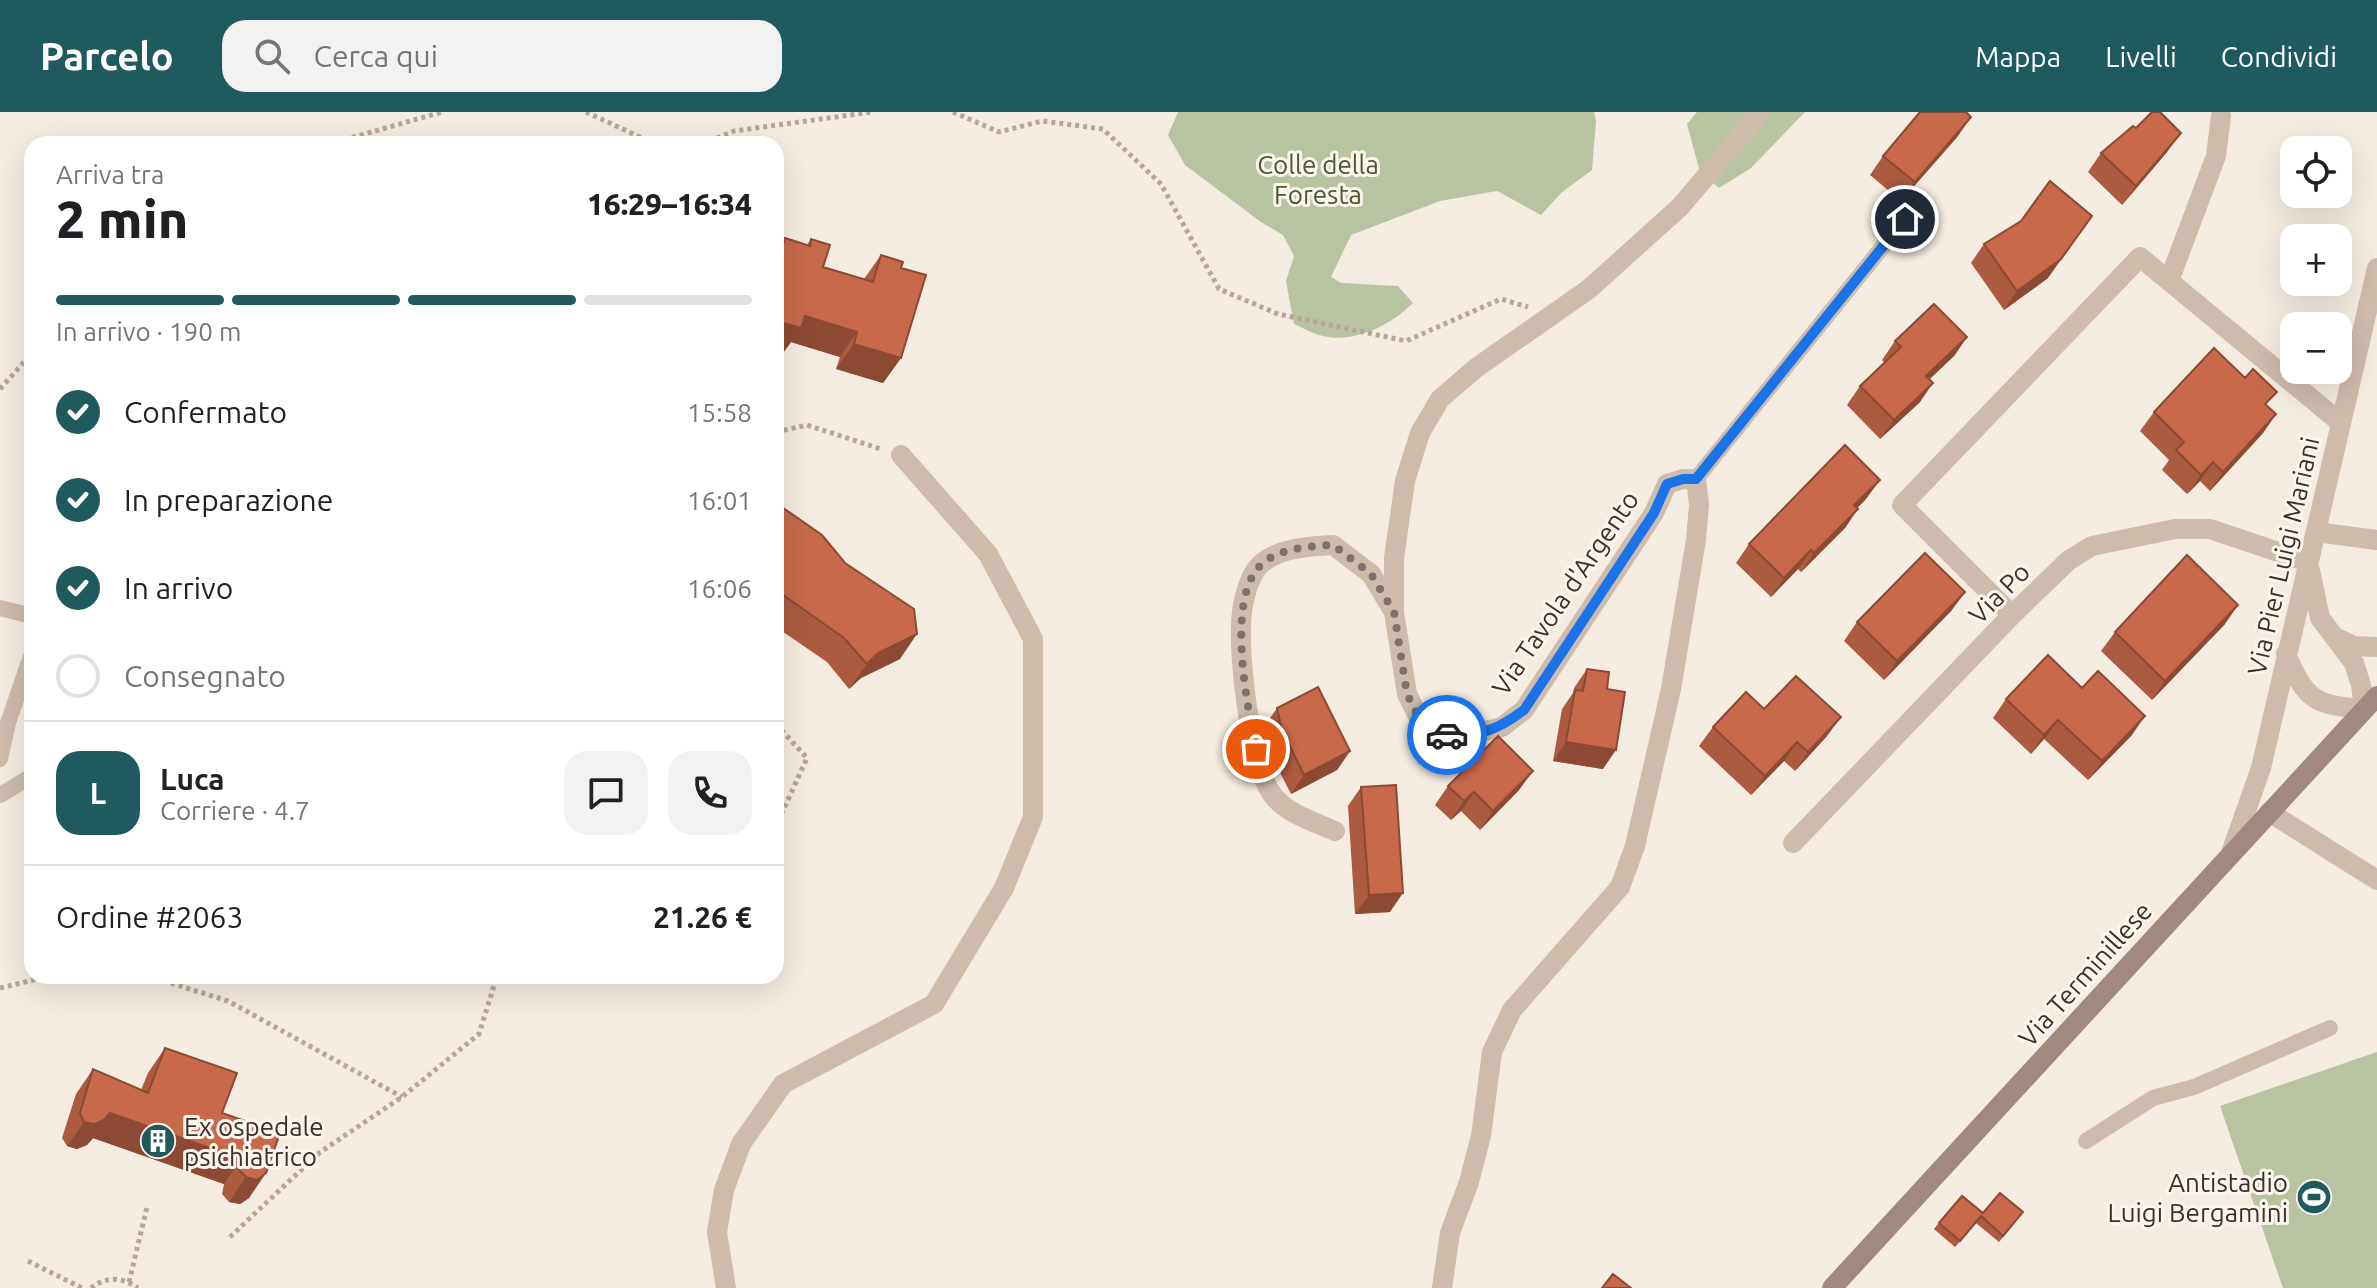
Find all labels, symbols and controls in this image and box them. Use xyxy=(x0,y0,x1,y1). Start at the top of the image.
search box xyxy=(222,20,782,92)
icon: search xyxy=(250,34,294,78)
text: Parcelo xyxy=(40,35,174,77)
text: Cerca qui xyxy=(314,39,438,73)
text: Mappa xyxy=(1975,41,2061,72)
text: Livelli xyxy=(2105,41,2177,72)
text: Condividi xyxy=(2221,41,2337,72)
map controls xyxy=(2280,136,2352,384)
button: locate xyxy=(2280,136,2352,208)
park label: Colle della Foresta xyxy=(1257,150,1379,209)
text: Arriva tra xyxy=(56,160,164,189)
pin xyxy=(1871,185,1939,253)
text: 16:29–16:34 xyxy=(587,187,752,221)
text: 2 min xyxy=(56,190,188,248)
icon: home xyxy=(1883,197,1927,241)
button: + xyxy=(2280,224,2352,296)
button: − xyxy=(2280,312,2352,384)
text: In arrivo · 190 m xyxy=(56,317,241,346)
icon: check xyxy=(56,390,100,434)
text: Confermato xyxy=(124,395,287,429)
text: 15:58 xyxy=(687,398,752,427)
street label: Via Pier Luigi Mariani xyxy=(2242,434,2324,678)
icon: check xyxy=(56,478,100,522)
text: In preparazione xyxy=(124,483,333,517)
street label: Via Tavola d'Argento xyxy=(1486,485,1644,701)
text: 16:01 xyxy=(687,486,752,515)
street label: Via Po xyxy=(1963,557,2035,629)
icon: check xyxy=(56,566,100,610)
text: In arrivo xyxy=(124,571,233,605)
text: 16:06 xyxy=(687,574,752,603)
text: Consegnato xyxy=(124,659,286,693)
courier xyxy=(1407,695,1487,775)
icon: car xyxy=(1425,713,1469,757)
pin xyxy=(1222,715,1290,783)
icon: bag xyxy=(1234,727,1278,771)
button: chat xyxy=(564,751,648,835)
button: phone xyxy=(668,751,752,835)
text: Luca xyxy=(160,762,225,796)
text: L xyxy=(90,776,106,810)
text: Corriere · 4.7 xyxy=(160,796,310,825)
street label: Via Terminillese xyxy=(2013,896,2157,1052)
text: Ordine #2063 xyxy=(56,900,243,934)
text: 21.26 € xyxy=(653,900,752,934)
place label: Ex ospedale psichiatrico xyxy=(184,1112,324,1171)
building icon: Ex ospedale psichiatrico xyxy=(139,1122,177,1160)
place label: Antistadio Luigi Bergamini xyxy=(2107,1168,2288,1227)
sports icon: Antistadio Luigi Bergamini xyxy=(2295,1178,2333,1216)

